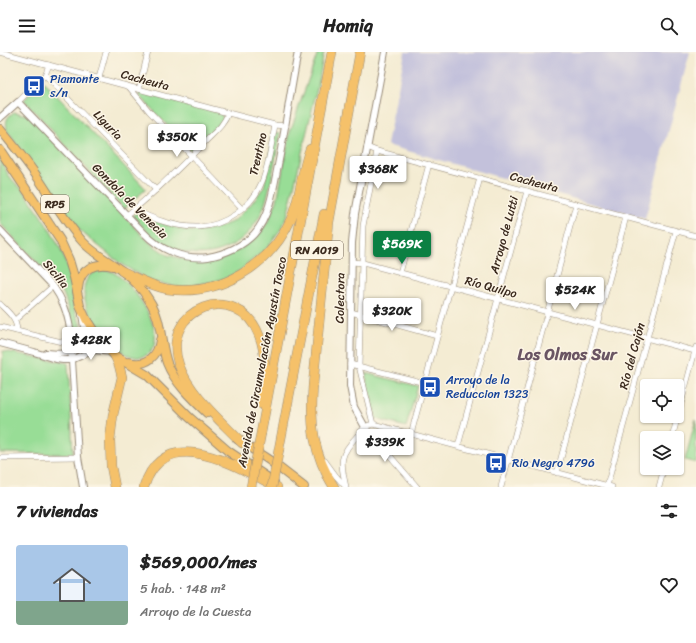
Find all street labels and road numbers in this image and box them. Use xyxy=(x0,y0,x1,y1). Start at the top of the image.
street label: Cacheuta xyxy=(118,63,172,97)
street label: Liguria xyxy=(88,105,128,145)
street label: Trentino xyxy=(242,130,274,178)
street label: Gondola de Venecia xyxy=(87,158,174,245)
street label: Cacheuta xyxy=(507,165,561,199)
street label: Arroyo de Lutti xyxy=(483,193,525,277)
road number: RP5 xyxy=(41,195,69,213)
road number: RN A019 xyxy=(291,241,343,259)
street label: Sicilia xyxy=(37,254,75,294)
street label: Avenida de Circunvalación Agustín Tosco xyxy=(231,255,293,470)
street label: Río Quilpo xyxy=(462,269,520,305)
street label: Colectora xyxy=(329,272,351,324)
street label: Río del Cajón xyxy=(613,320,652,392)

